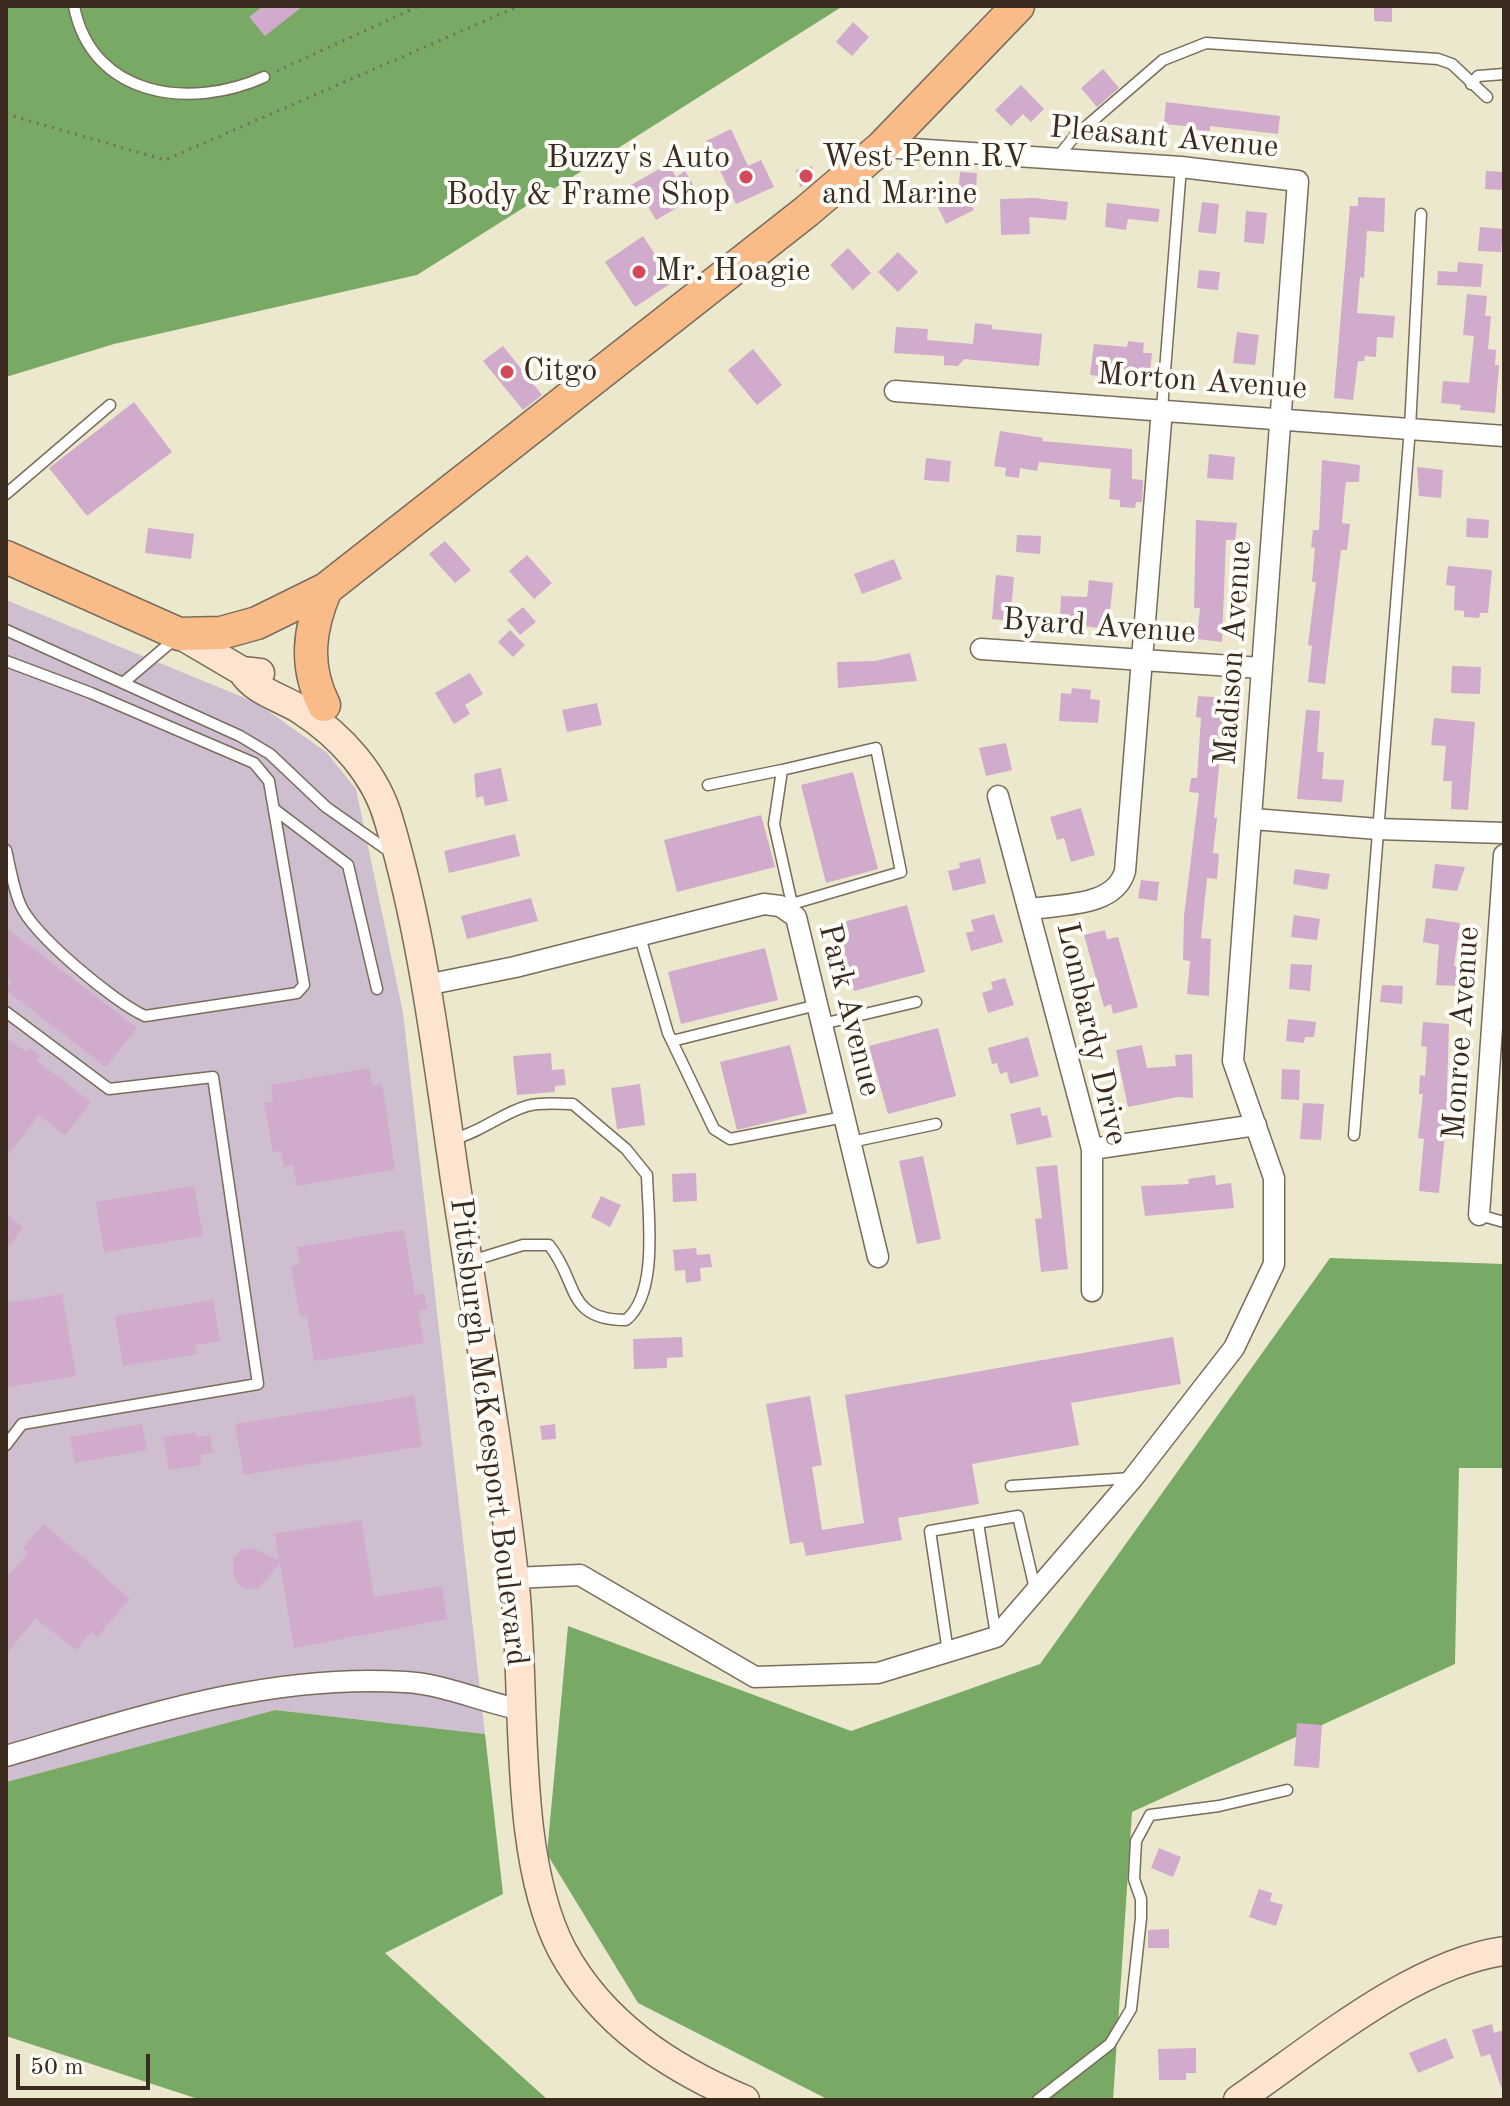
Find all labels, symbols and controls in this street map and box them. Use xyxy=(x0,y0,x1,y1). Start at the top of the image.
street label: Pleasant Avenue xyxy=(1048,109,1280,167)
place label: West Penn RV and Marine xyxy=(822,139,1028,214)
place label: Buzzy's Auto Body & Frame Shop xyxy=(446,140,730,215)
marker: West Penn RV and Marine xyxy=(797,167,815,185)
marker: Buzzy's Auto Body & Frame Shop xyxy=(737,168,755,186)
place label: Mr. Hoagie xyxy=(655,253,810,291)
marker: Mr. Hoagie xyxy=(630,263,648,281)
place label: Citgo xyxy=(523,353,597,391)
street label: Morton Avenue xyxy=(1096,355,1308,409)
marker: Citgo xyxy=(498,363,516,381)
street label: Madison Avenue xyxy=(1207,539,1261,767)
street label: Byard Avenue xyxy=(1001,601,1197,653)
street label: Lombardy Drive xyxy=(1047,919,1135,1149)
street label: Park Avenue xyxy=(809,920,889,1100)
street label: Monroe Avenue xyxy=(1435,925,1489,1141)
street label: Pittsburgh McKeesport Boulevard xyxy=(440,1196,536,1668)
scale bar xyxy=(20,2038,154,2088)
text: 50 m xyxy=(30,2056,84,2080)

